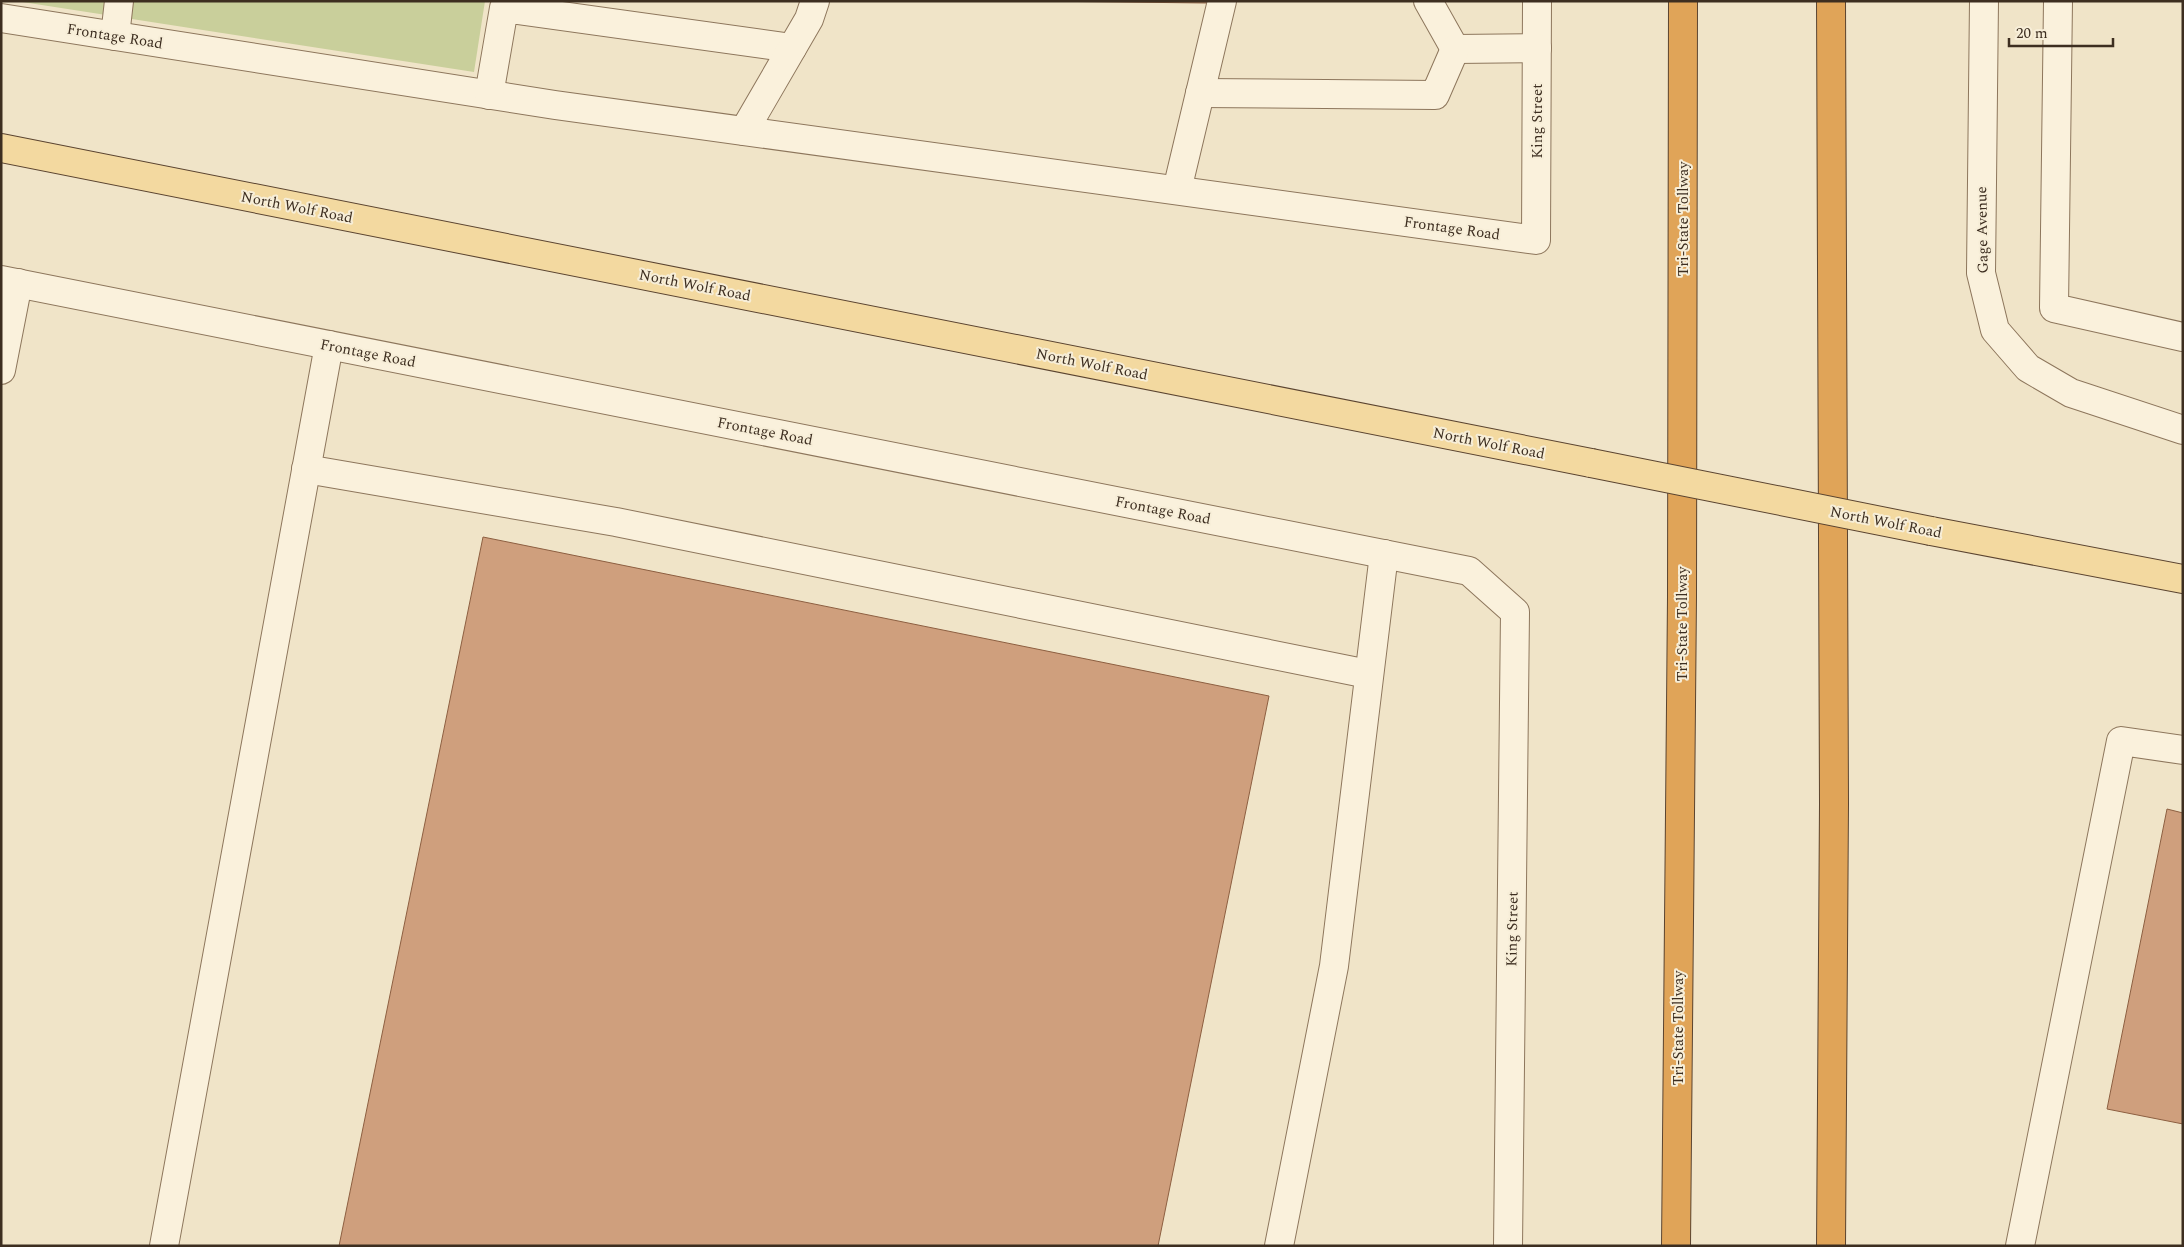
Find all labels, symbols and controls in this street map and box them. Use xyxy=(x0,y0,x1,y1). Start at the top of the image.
scale bar xyxy=(2009,15,2113,47)
street label: Frontage Road xyxy=(65,18,165,55)
text: 20 m xyxy=(2016,22,2048,45)
street label: King Street xyxy=(1526,83,1549,159)
street label: Tri-State Tollway xyxy=(1672,161,1695,277)
street label: North Wolf Road xyxy=(239,185,355,230)
street label: Gage Avenue xyxy=(1970,186,1995,274)
street label: Frontage Road xyxy=(1402,210,1502,247)
street label: North Wolf Road xyxy=(637,263,753,308)
street label: Frontage Road xyxy=(318,333,418,374)
street label: North Wolf Road xyxy=(1034,342,1150,387)
street label: Frontage Road xyxy=(715,411,815,452)
street label: North Wolf Road xyxy=(1431,421,1547,466)
street label: Frontage Road xyxy=(1113,490,1213,531)
street label: North Wolf Road xyxy=(1828,500,1944,545)
street label: Tri-State Tollway xyxy=(1671,566,1694,682)
street label: King Street xyxy=(1500,891,1525,967)
street label: Tri-State Tollway xyxy=(1667,970,1690,1086)

